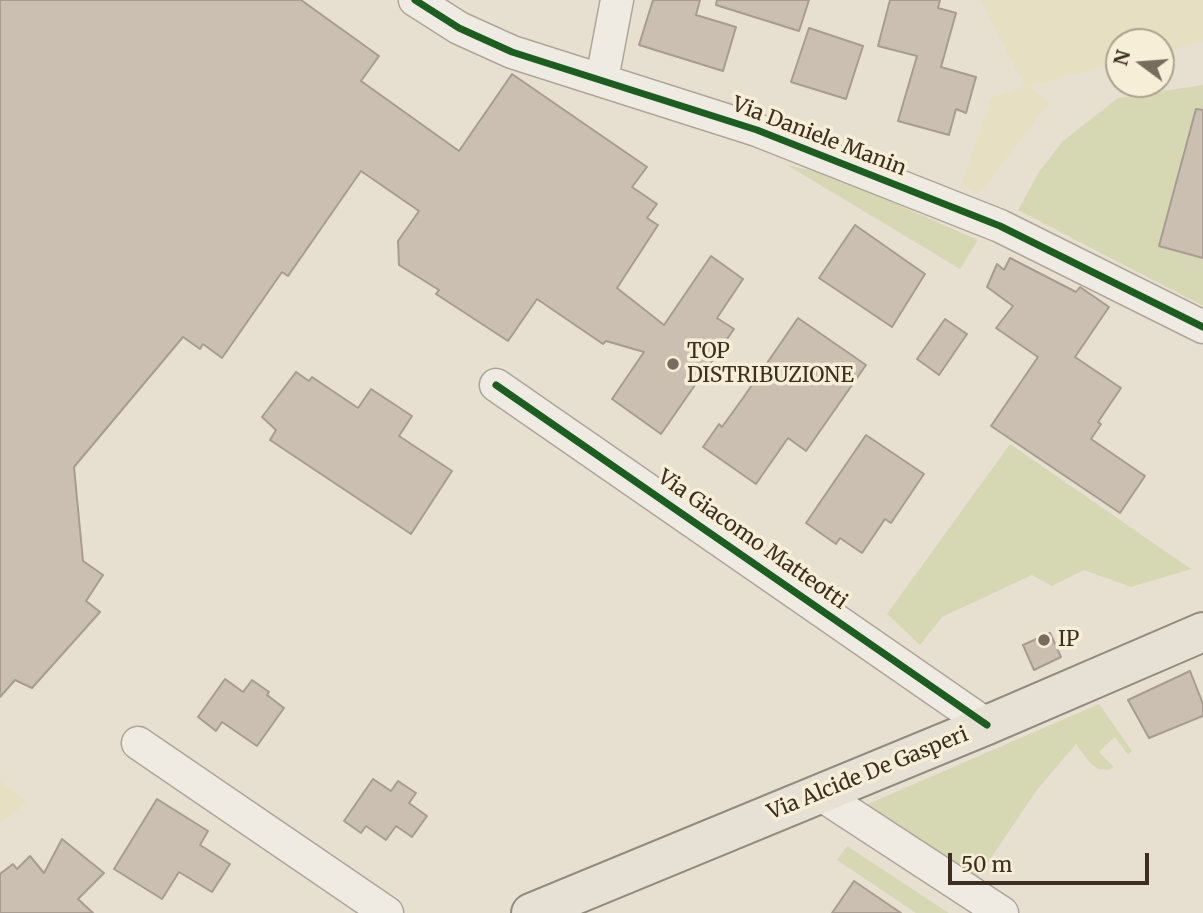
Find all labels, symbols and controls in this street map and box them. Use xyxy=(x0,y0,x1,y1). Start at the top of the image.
north arrow xyxy=(1105,28,1175,98)
text: N xyxy=(1108,47,1135,68)
street label: Via Daniele Manin xyxy=(728,92,910,182)
place label: TOP DISTRIBUZIONE xyxy=(687,339,854,389)
marker: TOP DISTRIBUZIONE xyxy=(665,356,681,372)
street label: Via Giacomo Matteotti xyxy=(652,465,852,615)
place label: IP xyxy=(1058,627,1079,653)
marker: IP xyxy=(1036,632,1052,648)
street label: Via Alcide De Gasperi xyxy=(764,722,972,826)
scale bar xyxy=(951,839,1152,883)
text: 50 m xyxy=(961,851,1012,878)

